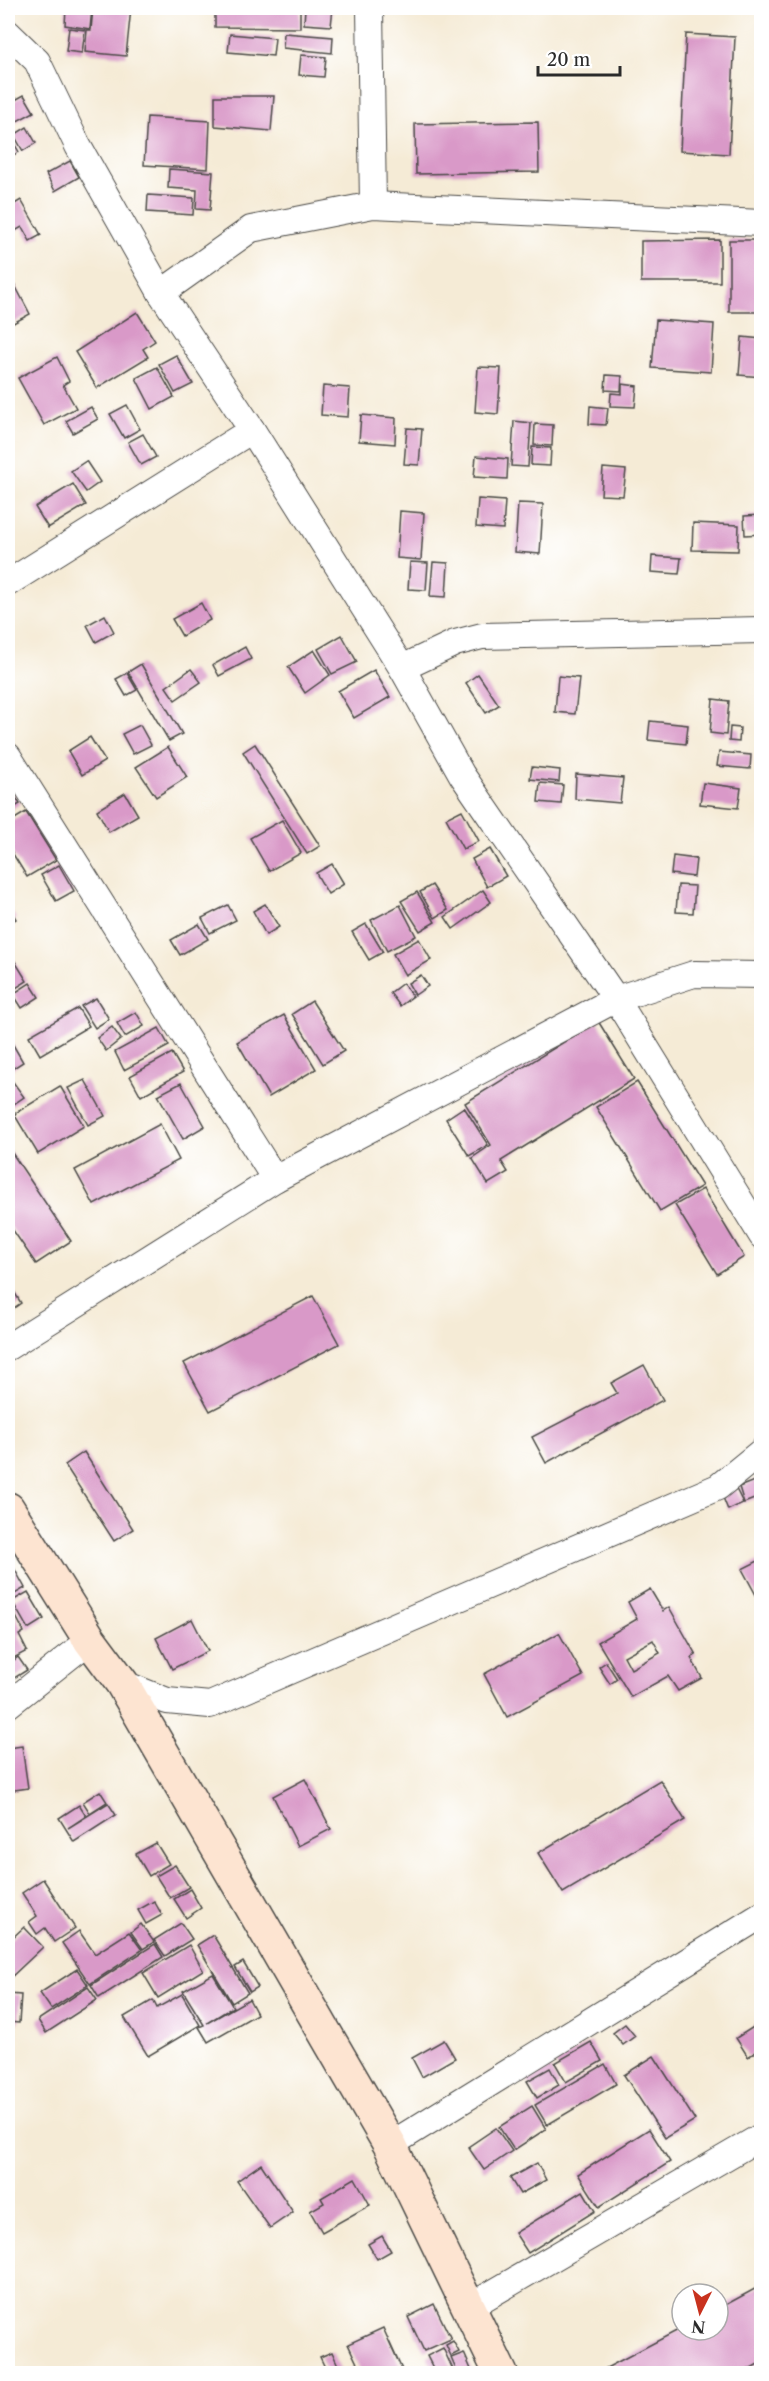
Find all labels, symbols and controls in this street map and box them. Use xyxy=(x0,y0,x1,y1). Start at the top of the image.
scale bar xyxy=(538,39,620,77)
text: 20 m xyxy=(547,49,591,71)
north arrow xyxy=(670,2282,730,2342)
text: N xyxy=(690,2316,706,2338)

